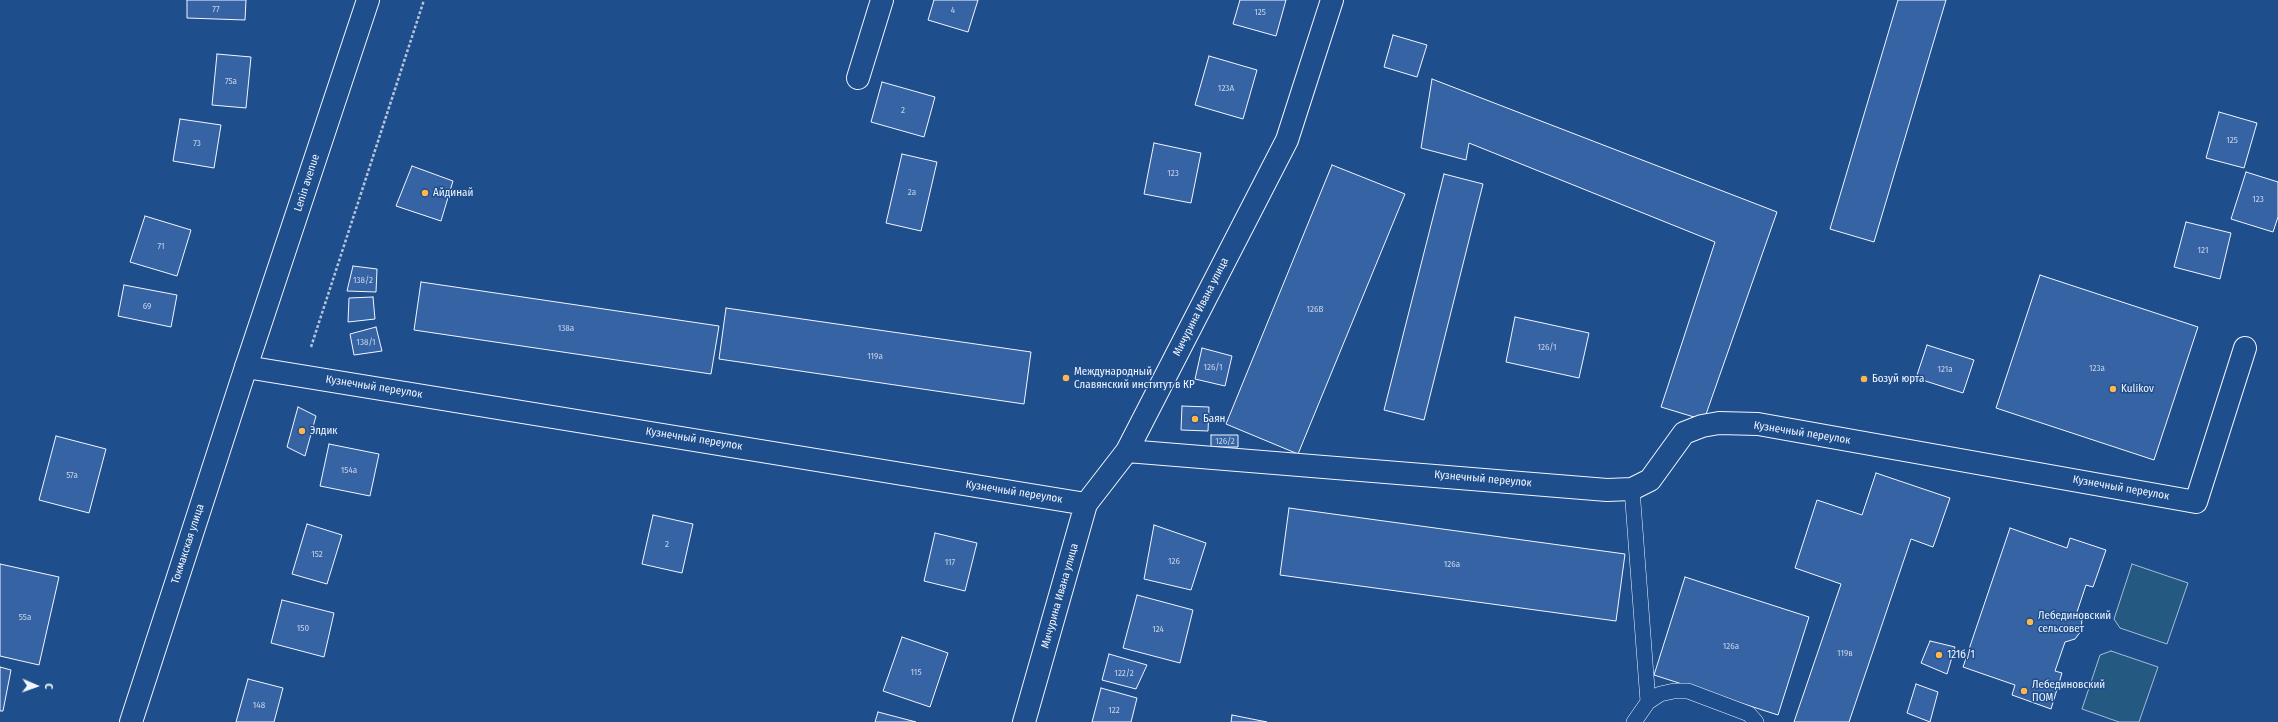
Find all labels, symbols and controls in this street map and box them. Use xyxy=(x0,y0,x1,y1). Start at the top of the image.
house number: 77 xyxy=(212,4,220,14)
house number: 4 xyxy=(951,5,955,15)
house number: 125 xyxy=(1254,7,1266,17)
house number: 75а xyxy=(225,76,237,86)
house number: 123А xyxy=(1218,83,1234,93)
house number: 2 xyxy=(901,105,905,115)
house number: 125 xyxy=(2226,135,2238,145)
house number: 73 xyxy=(193,138,201,148)
street label: Lenin avenue xyxy=(292,153,322,213)
house number: 123 xyxy=(1167,168,1179,178)
place label: Айдинай xyxy=(433,186,473,200)
house number: 2а xyxy=(908,187,916,197)
marker: Айдинай xyxy=(420,188,430,198)
house number: 123 xyxy=(2252,194,2264,204)
house number: 71 xyxy=(157,241,165,251)
house number: 121 xyxy=(2198,245,2208,255)
street label: Мичурина Ивана улица xyxy=(1170,256,1232,358)
house number: 138/2 xyxy=(353,275,373,285)
house number: 69 xyxy=(143,301,151,311)
house number: 126В xyxy=(1307,304,1323,314)
house number: 138а xyxy=(558,323,574,333)
house number: 138/1 xyxy=(356,337,376,347)
house number: 126/1 xyxy=(1538,342,1556,352)
house number: 119а xyxy=(867,351,883,361)
house number: 126/1 xyxy=(1204,362,1222,372)
house number: 123а xyxy=(2089,363,2105,373)
house number: 121а xyxy=(1937,364,1953,374)
place label: Международный Славянский институт в КР xyxy=(1074,365,1195,391)
place label: Бозуй юрта xyxy=(1872,372,1924,386)
street label: Кузнечный переулок xyxy=(325,373,423,401)
marker: Международный Славянский институт в КР xyxy=(1061,373,1071,383)
marker: Бозуй юрта xyxy=(1859,374,1869,384)
place label: Kulikov xyxy=(2121,382,2154,396)
marker: Kulikov xyxy=(2108,384,2118,394)
place label: Баян xyxy=(1203,412,1225,426)
marker: Баян xyxy=(1190,414,1200,424)
street label: Кузнечный переулок xyxy=(1753,419,1851,447)
place label: Элдик xyxy=(310,424,337,438)
street label: Кузнечный переулок xyxy=(645,425,743,453)
marker: Элдик xyxy=(297,426,307,436)
house number: 126/2 xyxy=(1215,436,1235,446)
house number: 154а xyxy=(341,465,357,475)
street label: Кузнечный переулок xyxy=(1434,468,1532,490)
house number: 57а xyxy=(66,470,78,480)
street label: Кузнечный переулок xyxy=(2072,473,2170,503)
street label: Кузнечный переулок xyxy=(965,478,1063,506)
street label: Токмакская улица xyxy=(169,502,207,586)
house number: 2 xyxy=(665,539,669,549)
street label: Мичурина Ивана улица xyxy=(1039,542,1081,650)
house number: 152 xyxy=(311,549,323,559)
house number: 126 xyxy=(1168,556,1180,566)
house number: 117 xyxy=(945,557,955,567)
house number: 126а xyxy=(1444,559,1460,569)
place label: Лебединовский сельсовет xyxy=(2038,609,2111,635)
house number: 55а xyxy=(19,612,31,622)
marker: Лебединовский сельсовет xyxy=(2025,617,2035,627)
house number: 150 xyxy=(297,623,309,633)
house number: 124 xyxy=(1152,624,1164,634)
house number: 126а xyxy=(1723,641,1739,651)
house number: 119в xyxy=(1837,648,1853,658)
place label: 121б/1 xyxy=(1947,648,1975,662)
marker: 121б/1 xyxy=(1934,650,1944,660)
north arrow xyxy=(16,666,56,706)
house number: 115 xyxy=(910,667,922,677)
house number: 122/2 xyxy=(1114,668,1134,678)
place label: Лебединовский ПОМ xyxy=(2032,678,2105,704)
text: С xyxy=(42,683,55,690)
marker: Лебединовский ПОМ xyxy=(2019,686,2029,696)
house number: 148 xyxy=(253,700,265,710)
house number: 122 xyxy=(1108,705,1120,715)

